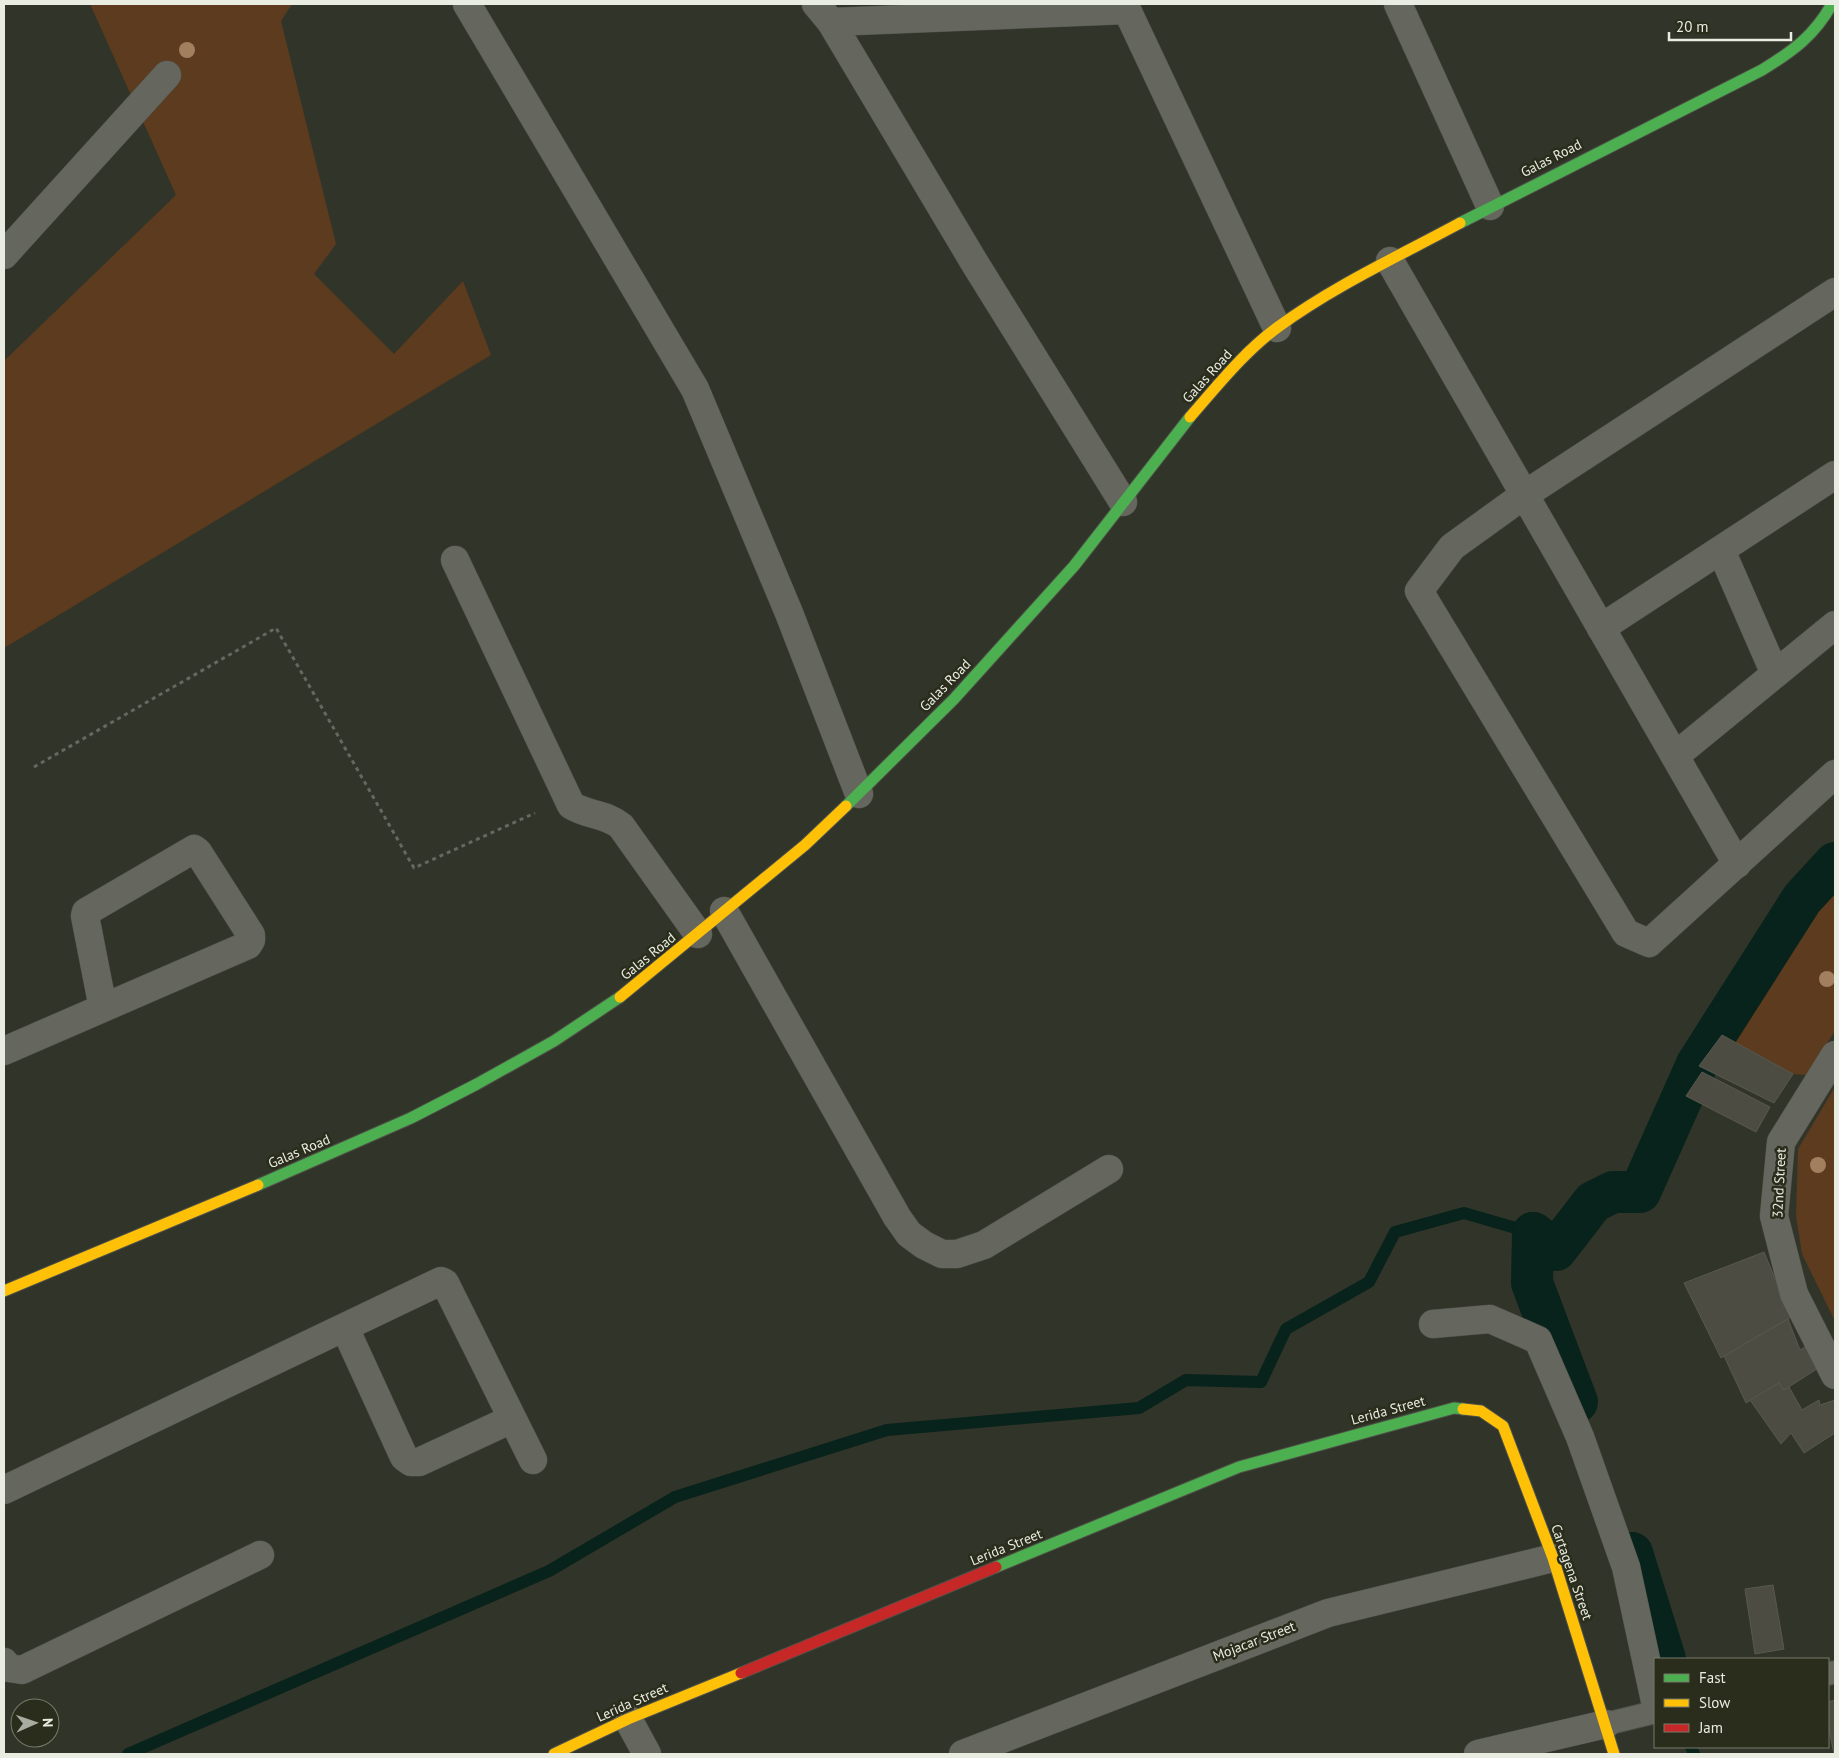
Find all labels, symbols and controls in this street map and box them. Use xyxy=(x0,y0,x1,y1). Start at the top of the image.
scale bar xyxy=(1669,10,1792,42)
text: 20 m xyxy=(1676,17,1709,36)
street label: Galas Road xyxy=(1518,135,1584,181)
street label: Galas Road xyxy=(1178,346,1236,406)
street label: Galas Road xyxy=(916,655,974,715)
street label: Galas Road xyxy=(617,928,679,984)
street label: Galas Road xyxy=(265,1130,333,1172)
street label: 32nd Street xyxy=(1768,1147,1790,1218)
street label: Lerida Street xyxy=(1349,1391,1427,1429)
street label: Cartagena Street xyxy=(1547,1522,1597,1623)
street label: Lerida Street xyxy=(967,1524,1045,1570)
street label: Mojacar Street xyxy=(1210,1617,1298,1665)
legend xyxy=(1654,1658,1829,1748)
text: Fast xyxy=(1699,1668,1726,1687)
street label: Lerida Street xyxy=(594,1678,671,1726)
text: Slow xyxy=(1699,1693,1730,1712)
north arrow xyxy=(10,1698,60,1748)
text: N xyxy=(39,1718,57,1727)
text: Jam xyxy=(1698,1718,1723,1737)

